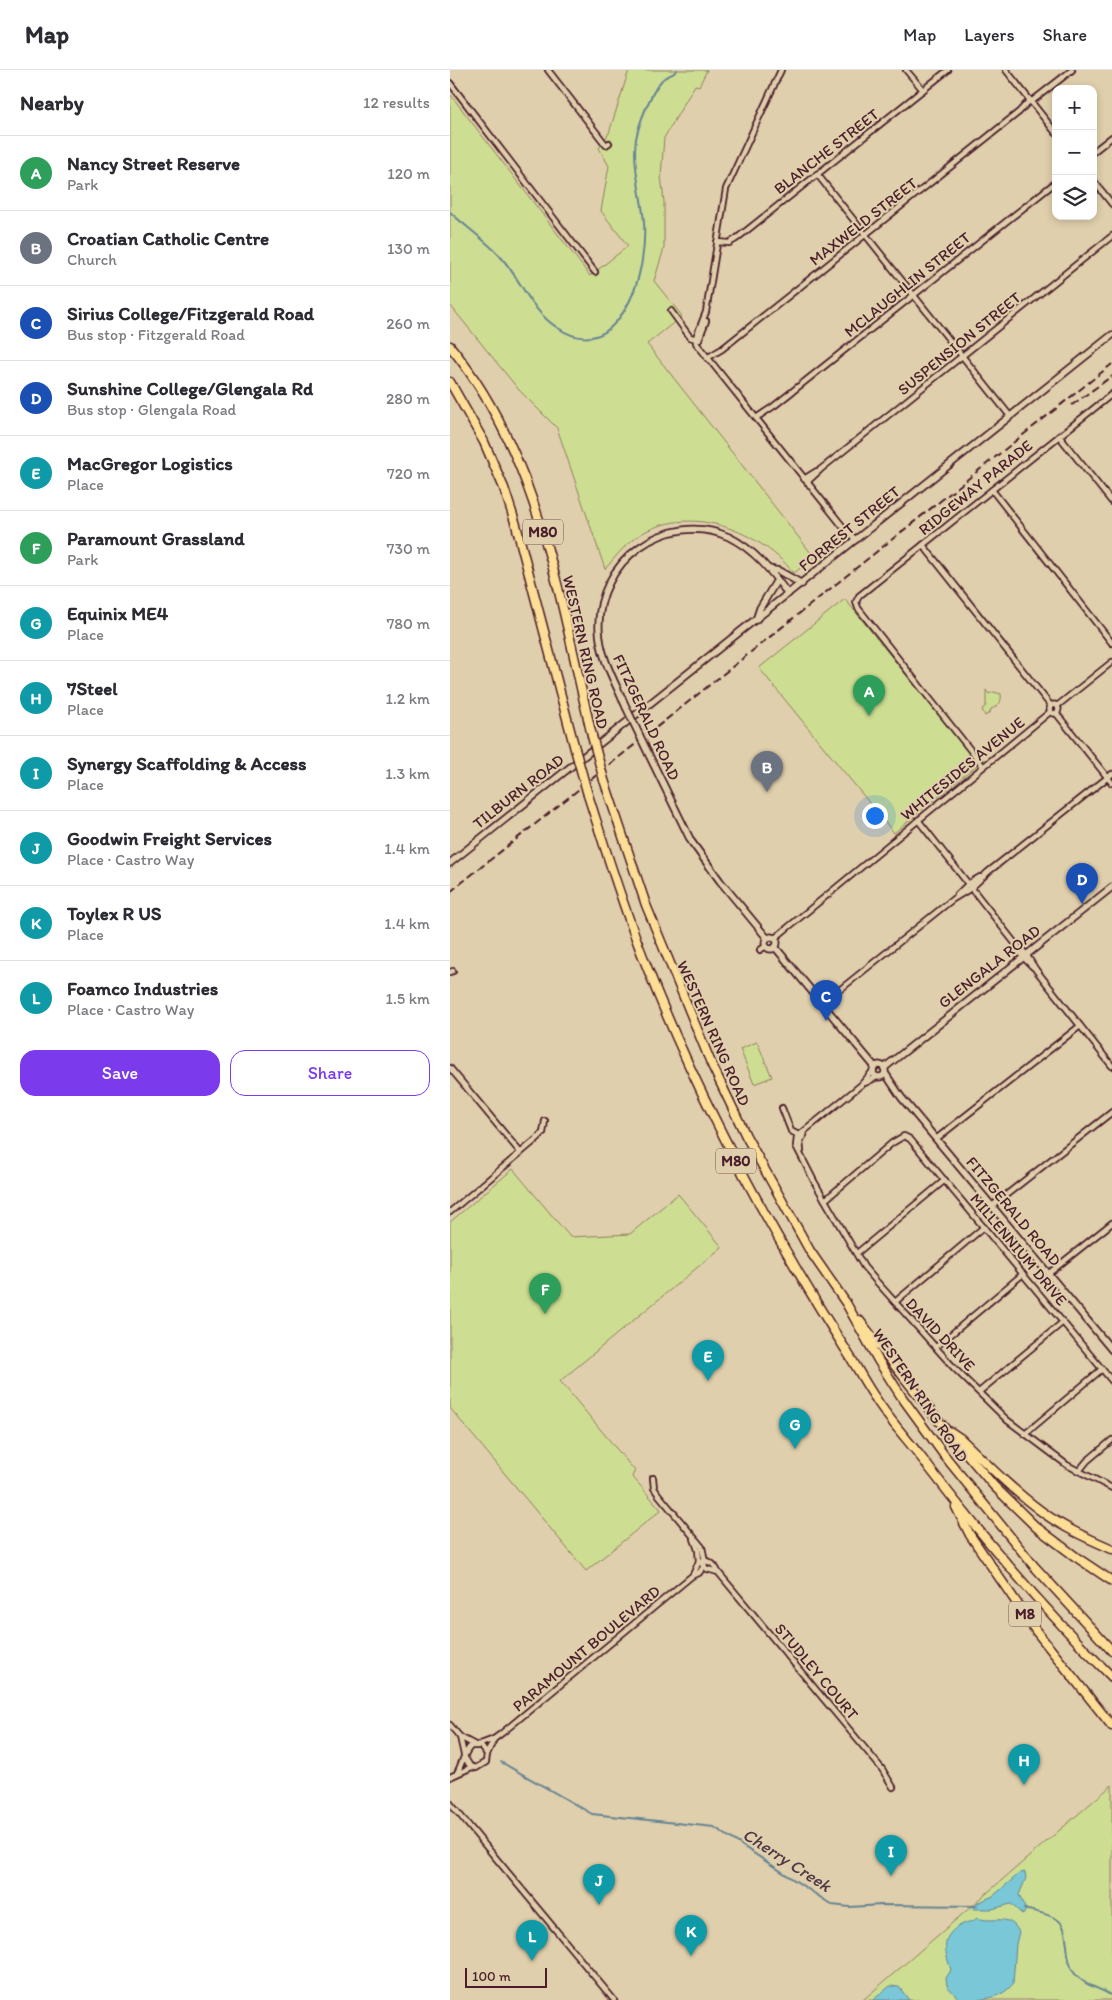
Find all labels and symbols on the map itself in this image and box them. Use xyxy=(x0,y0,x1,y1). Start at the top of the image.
street label: BLANCHE STREET xyxy=(770,105,883,198)
street label: MAXWELD STREET xyxy=(806,173,921,269)
street label: MCLAUGHLIN STREET xyxy=(840,228,974,341)
street label: SUSPENSION STREET xyxy=(894,288,1025,399)
street label: RIDGEWAY PARADE xyxy=(915,436,1036,539)
street label: FORREST STREET xyxy=(795,482,904,575)
road number: M80 xyxy=(523,520,563,544)
street label: WESTERN RING ROAD xyxy=(559,573,613,731)
street label: FITZGERALD ROAD xyxy=(609,651,684,783)
pin: A xyxy=(853,675,885,716)
street label: WHITESIDES AVENUE xyxy=(896,713,1028,824)
street label: TILBURN ROAD xyxy=(469,750,568,833)
pin: B xyxy=(751,751,783,792)
your location xyxy=(862,803,888,829)
pin: D xyxy=(1066,863,1098,904)
street label: GLENGALA ROAD xyxy=(935,920,1044,1012)
street label: WESTERN RING ROAD xyxy=(673,958,754,1109)
pin: C xyxy=(810,980,842,1021)
road number: M80 xyxy=(716,1148,756,1174)
street label: FITZGERALD ROAD xyxy=(962,1153,1065,1270)
street label: MILLENNIUM DRIVE xyxy=(966,1189,1071,1309)
pin: F xyxy=(529,1273,561,1314)
street label: DAVID DRIVE xyxy=(902,1294,979,1375)
street label: WESTERN RING ROAD xyxy=(869,1325,973,1466)
pin: E xyxy=(692,1340,724,1381)
pin: G xyxy=(779,1408,811,1449)
street label: PARAMOUNT BOULEVARD xyxy=(509,1581,664,1716)
road number: M8 xyxy=(1009,1602,1041,1626)
street label: STUDLEY COURT xyxy=(771,1619,862,1723)
pin: H xyxy=(1008,1744,1040,1785)
water label: Cherry Creek xyxy=(739,1823,837,1898)
pin: I xyxy=(875,1835,907,1876)
pin: J xyxy=(583,1864,615,1905)
pin: K xyxy=(675,1915,707,1956)
pin: L xyxy=(516,1920,548,1961)
scale bar xyxy=(465,1965,548,1988)

